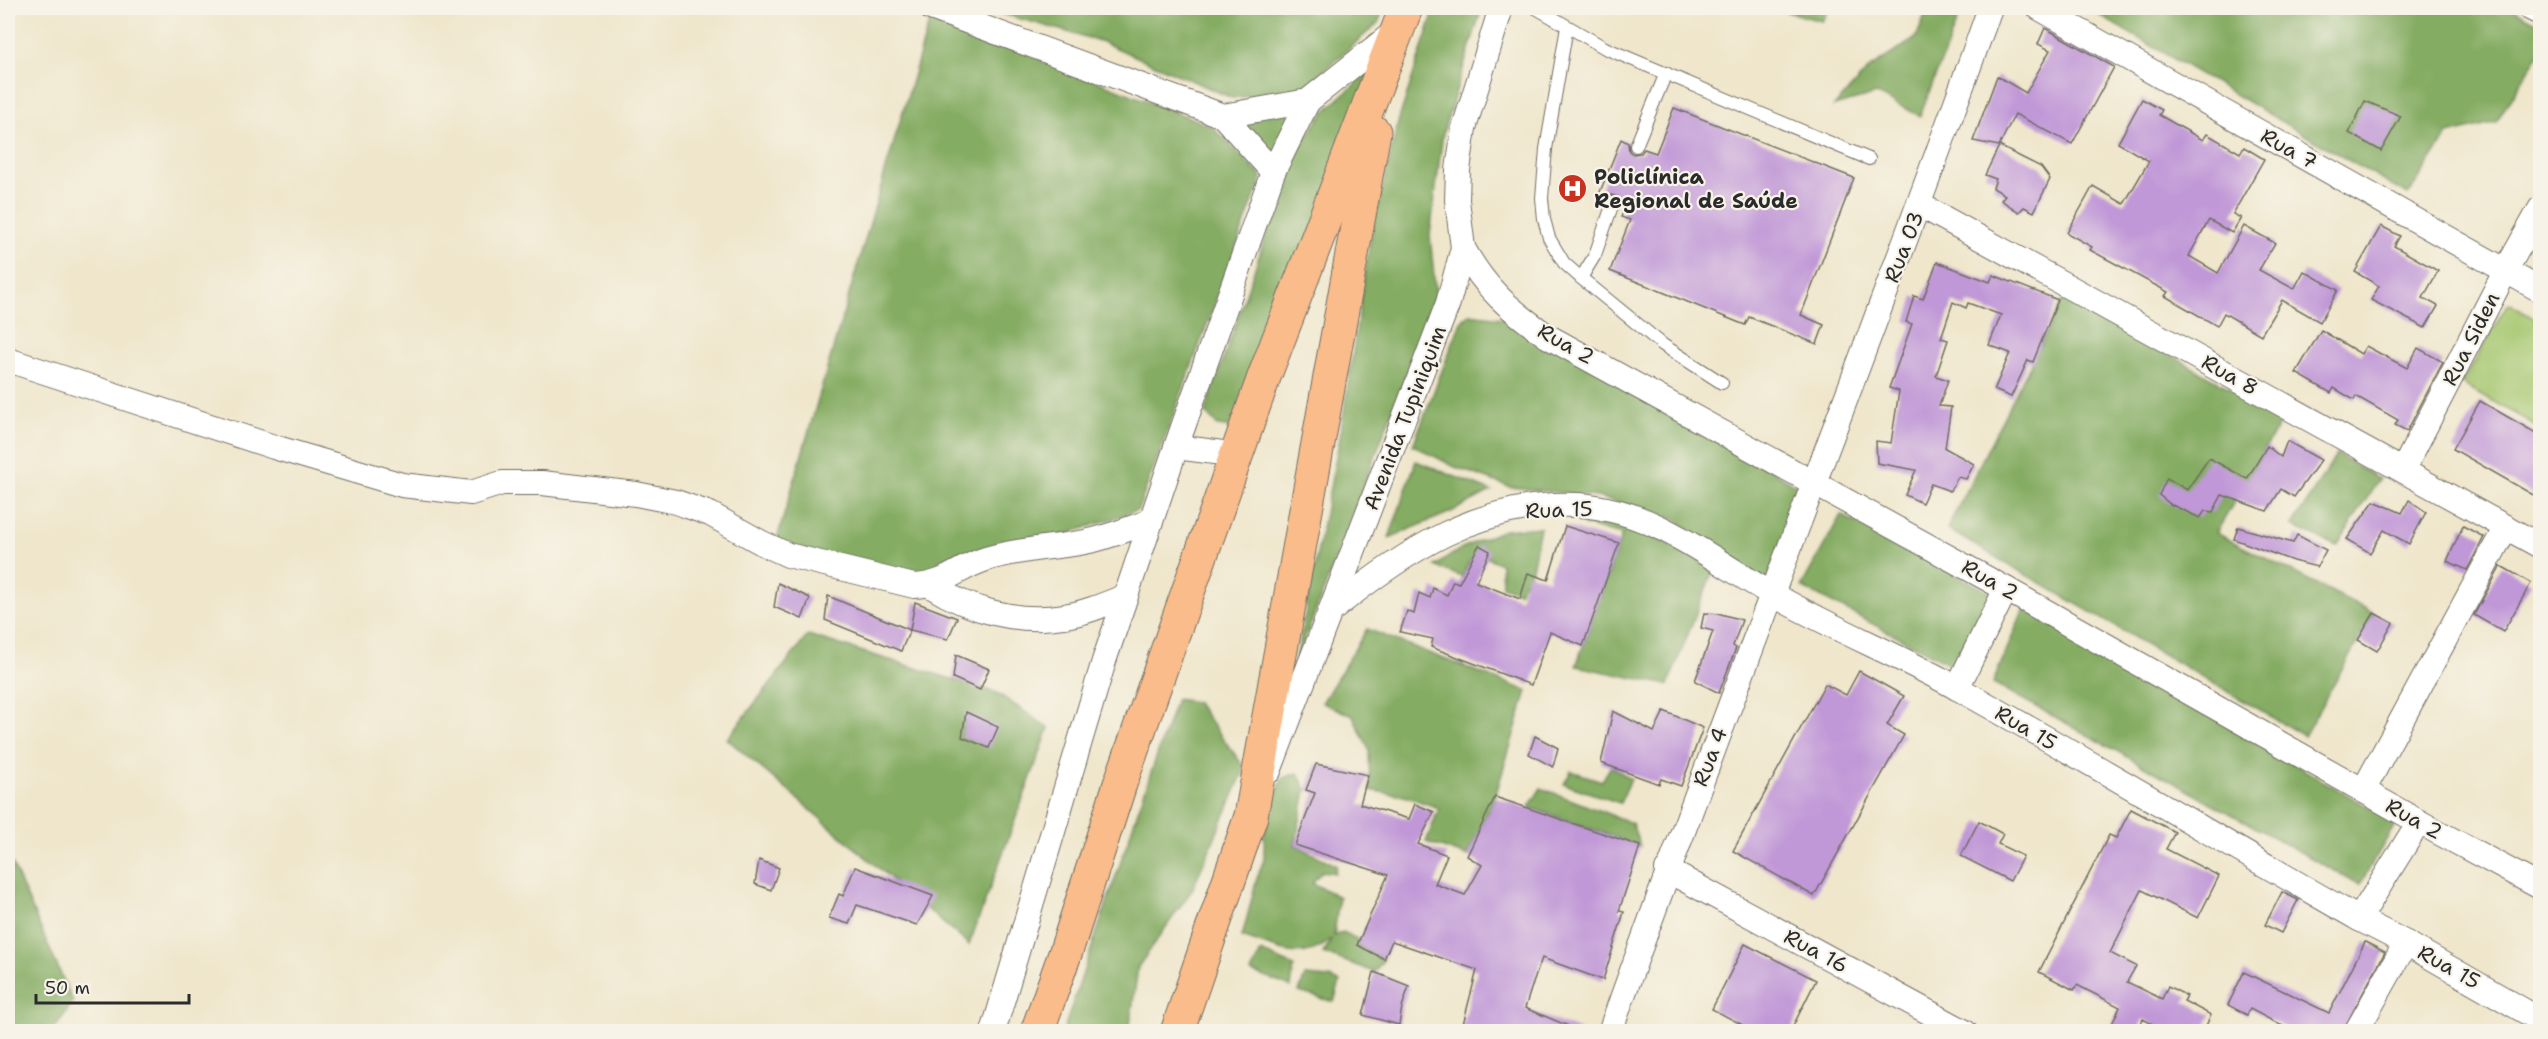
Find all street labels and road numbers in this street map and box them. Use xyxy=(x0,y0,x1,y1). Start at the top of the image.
street label: Rua 7 xyxy=(2256,122,2322,176)
street label: Rua 03 xyxy=(1878,207,1930,287)
street label: Rua Siden xyxy=(2436,287,2507,390)
street label: Rua 2 xyxy=(1533,317,1599,371)
street label: Avenida Tupiniquim xyxy=(1357,322,1453,514)
street label: Rua 8 xyxy=(2197,348,2263,402)
street label: Rua 15 xyxy=(1525,495,1593,525)
street label: Rua 2 xyxy=(1957,553,2023,607)
street label: Rua 15 xyxy=(1990,699,2062,757)
street label: Rua 4 xyxy=(1686,724,1734,790)
street label: Rua 2 xyxy=(2381,792,2447,846)
street label: Rua 16 xyxy=(1779,922,1853,980)
street label: Rua 15 xyxy=(2413,938,2485,996)

